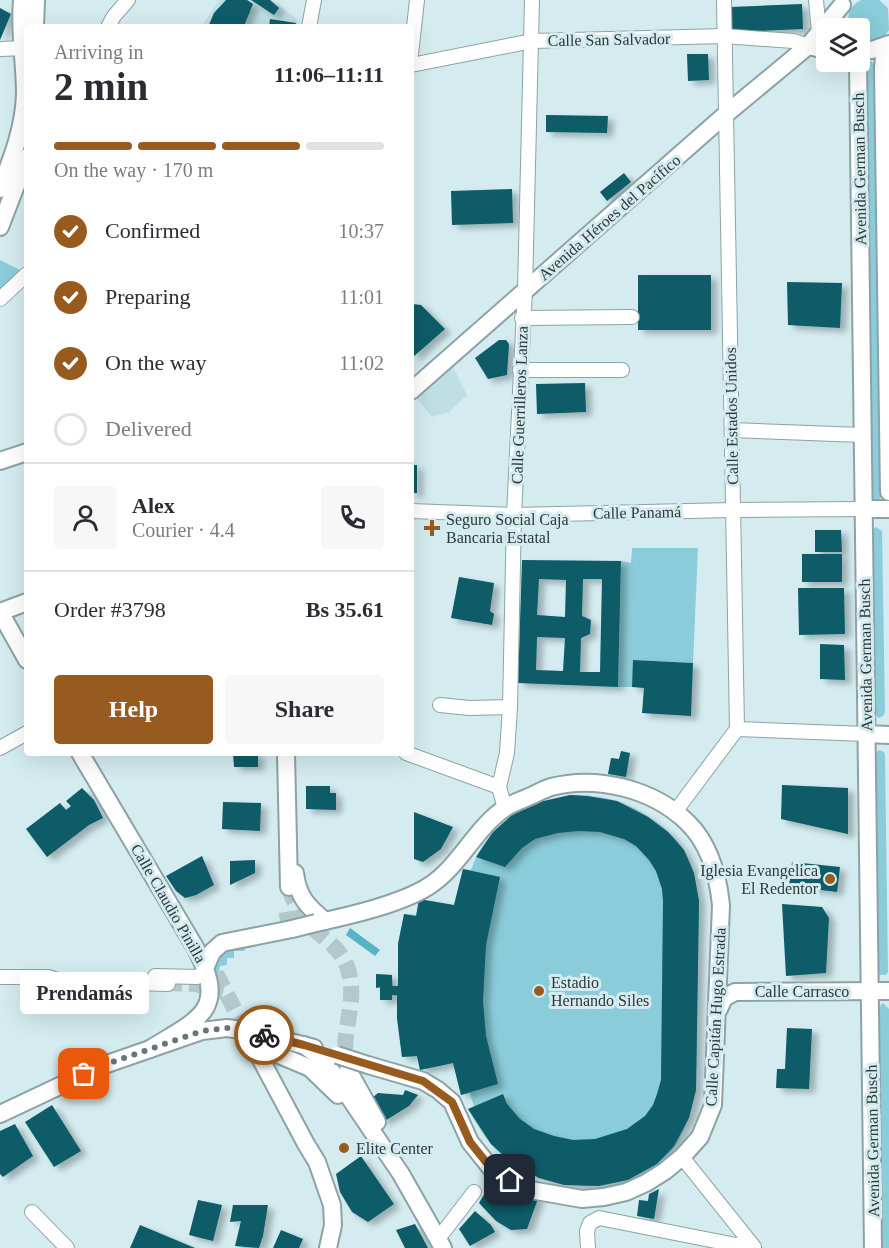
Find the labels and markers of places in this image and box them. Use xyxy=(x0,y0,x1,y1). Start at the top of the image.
place label: Seguro Social Caja Bancaria Estatal xyxy=(446,511,569,546)
marker: Seguro Social Caja Bancaria Estatal xyxy=(423,519,441,537)
place label: Iglesia Evangelica El Redentor xyxy=(700,862,819,897)
marker: Iglesia Evangelica El Redentor xyxy=(823,872,837,886)
callout: Prendamás xyxy=(20,972,148,1014)
place label: Estadio Hernando Siles xyxy=(551,974,649,1009)
marker: Estadio Hernando Siles xyxy=(532,984,546,998)
pin xyxy=(58,1048,109,1099)
place label: Elite Center xyxy=(356,1140,434,1157)
marker: Elite Center xyxy=(337,1141,351,1155)
pin xyxy=(484,1154,535,1205)

